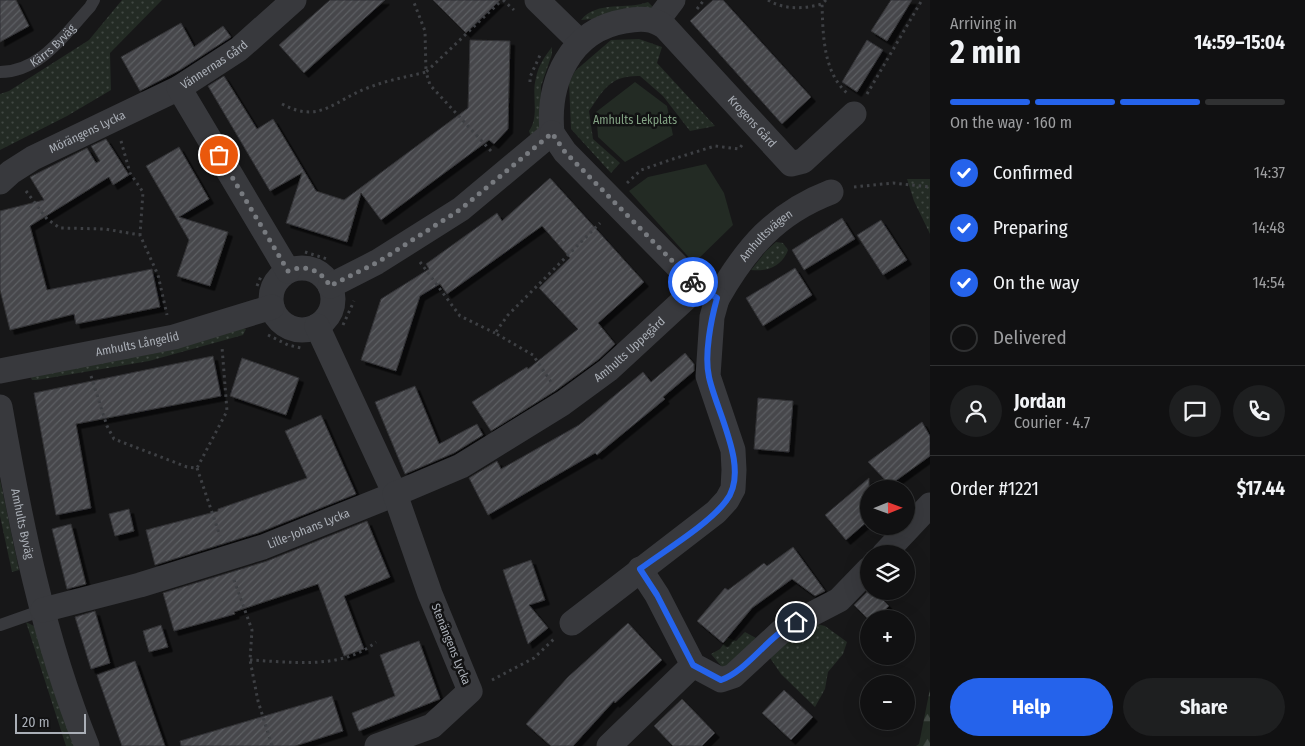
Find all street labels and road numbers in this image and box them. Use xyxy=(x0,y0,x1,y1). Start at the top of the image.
street label: Kärrs Byväg xyxy=(28,21,79,70)
street label: Vännernas Gård xyxy=(178,38,251,92)
street label: Krogens Gård xyxy=(725,93,779,150)
street label: Mörängens Lycka xyxy=(47,108,128,156)
street label: Amhultsvägen xyxy=(736,207,795,264)
street label: Amhults Uppegård xyxy=(591,314,668,385)
street label: Amhults Långelid xyxy=(94,329,181,359)
street label: Amhults Byväg xyxy=(8,487,37,561)
street label: Lille-Johans Lycka xyxy=(265,506,352,551)
street label: Stenängens Lycka xyxy=(428,601,474,687)

